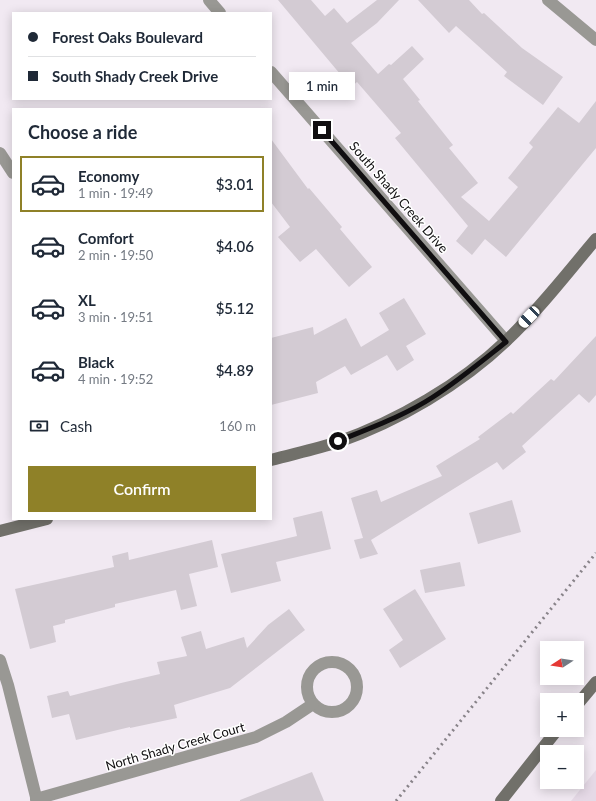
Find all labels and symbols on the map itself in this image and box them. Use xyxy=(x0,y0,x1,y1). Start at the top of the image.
callout: 1 min xyxy=(289,72,355,100)
route end xyxy=(313,121,331,139)
street label: South Shady Creek Drive xyxy=(346,138,452,256)
car xyxy=(516,304,542,330)
route start xyxy=(329,432,347,450)
north arrow xyxy=(540,641,584,685)
street label: North Shady Creek Court xyxy=(104,718,247,774)

